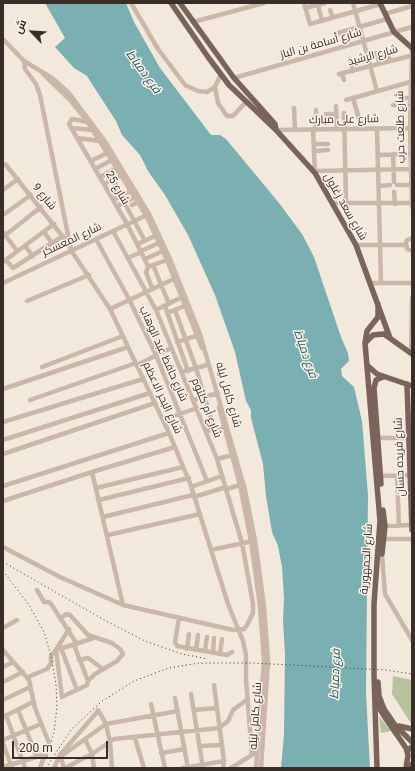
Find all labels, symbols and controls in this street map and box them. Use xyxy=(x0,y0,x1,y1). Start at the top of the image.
north arrow xyxy=(12,12,52,52)
text: ش xyxy=(12,18,30,36)
street label: شارع أسامة بن الباز xyxy=(279,26,363,62)
street label: شارع الرشيد xyxy=(346,43,400,69)
water label: فرع دمياط xyxy=(122,47,164,97)
street label: شارع طلعت حرب xyxy=(394,91,408,163)
street label: شارع على مبارك xyxy=(309,113,379,127)
street label: شارع 25 xyxy=(102,169,132,207)
street label: شارع سعد زغلول xyxy=(320,171,370,243)
street label: شارع 9 xyxy=(29,181,59,213)
street label: شارع المعسكر xyxy=(40,220,104,260)
street label: شارع حافظ عبد الوهاب xyxy=(136,304,190,404)
water label: فرع دمياط xyxy=(290,328,320,380)
street label: شارع البحر الاعظم xyxy=(140,360,184,436)
street label: شارع كامل ليله xyxy=(212,361,244,429)
street label: شارع أم كلثوم xyxy=(188,376,224,440)
street label: شارع فريده حسان xyxy=(392,417,408,497)
street label: شارع الجمهورية xyxy=(358,523,376,595)
water label: فرع دمياط xyxy=(328,649,344,699)
street label: شارع كامل ليله xyxy=(247,682,265,750)
scale bar xyxy=(14,733,110,759)
text: 200 m xyxy=(19,741,53,755)

